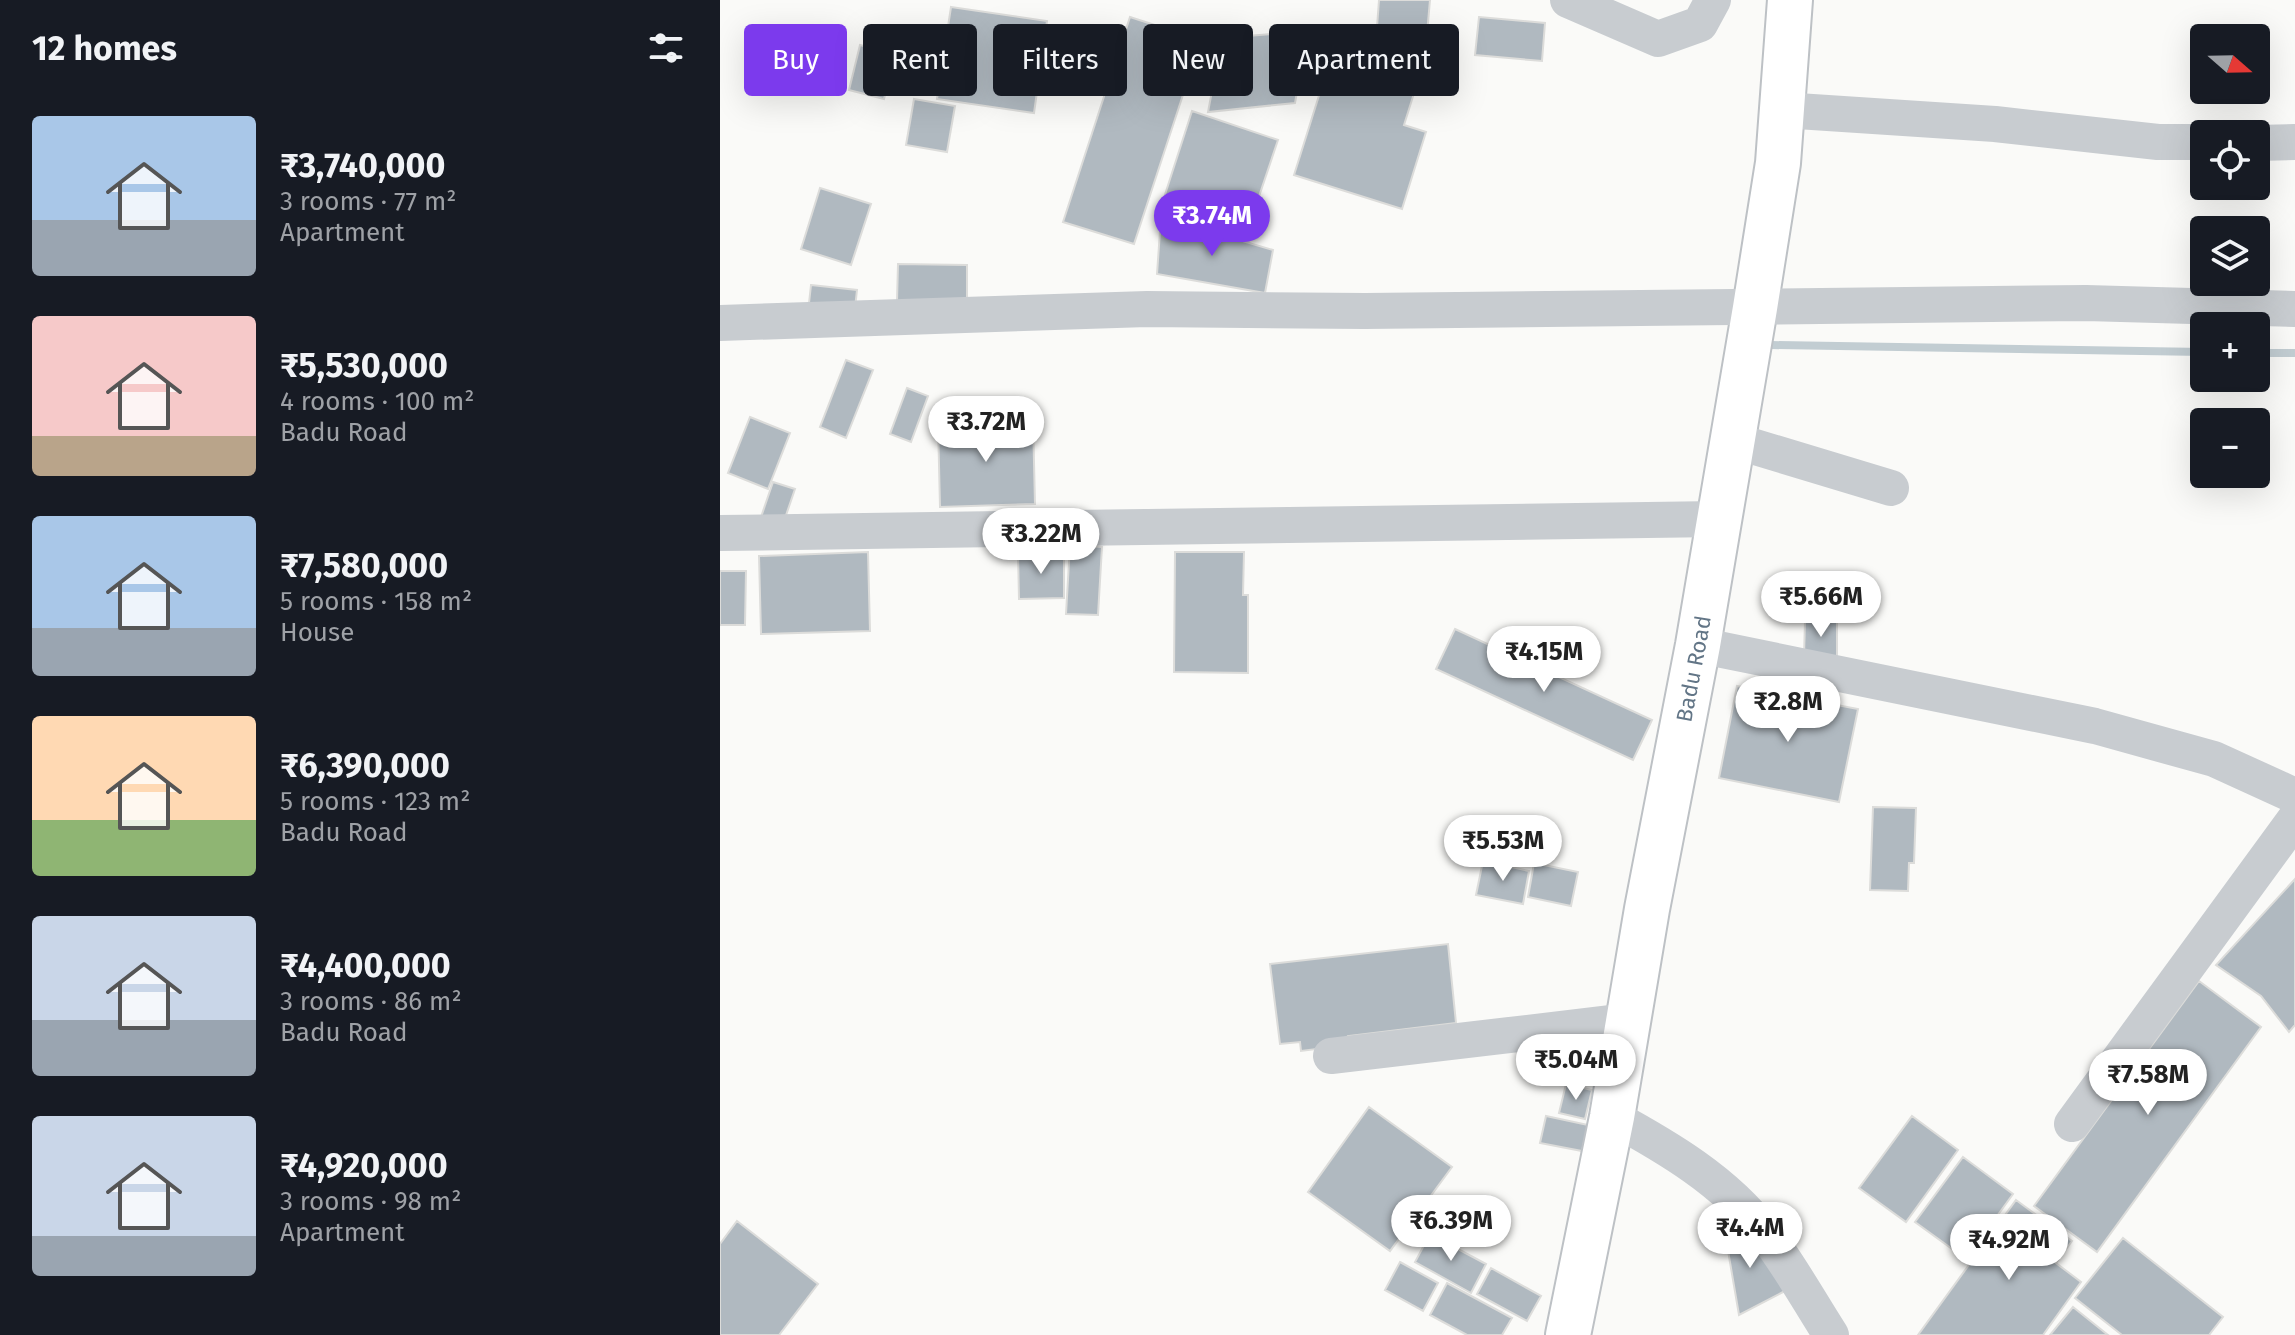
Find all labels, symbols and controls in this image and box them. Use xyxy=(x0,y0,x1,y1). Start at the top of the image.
chip: Buy xyxy=(744,24,847,96)
chip: Rent xyxy=(863,24,977,96)
chip: Filters xyxy=(993,24,1127,96)
chip: New xyxy=(1143,24,1253,96)
chip: Apartment xyxy=(1269,24,1459,96)
north arrow xyxy=(2190,24,2270,104)
map controls xyxy=(2190,24,2270,488)
icon: filters xyxy=(644,26,688,70)
text: 12 homes xyxy=(32,28,177,69)
button: locate xyxy=(2190,120,2270,200)
text: ₹3,740,000 xyxy=(280,145,445,186)
icon: home xyxy=(96,148,192,244)
text: 3 rooms · 77 m² xyxy=(280,186,456,217)
pin: ₹3.74M xyxy=(1147,190,1277,258)
text: ₹3.74M xyxy=(1172,200,1252,231)
button: layers xyxy=(2190,216,2270,296)
text: Apartment xyxy=(280,217,405,248)
button: + xyxy=(2190,312,2270,392)
text: ₹5,530,000 xyxy=(280,345,448,386)
icon: home xyxy=(96,348,192,444)
text: 4 rooms · 100 m² xyxy=(280,386,475,417)
pin: ₹3.72M xyxy=(921,396,1051,464)
text: ₹3.72M xyxy=(946,406,1026,437)
button: − xyxy=(2190,408,2270,488)
text: Badu Road xyxy=(280,417,407,448)
pin: ₹3.22M xyxy=(976,508,1106,576)
text: ₹3.22M xyxy=(1000,518,1082,549)
text: ₹7,580,000 xyxy=(280,545,448,586)
icon: home xyxy=(96,548,192,644)
pin: ₹5.66M xyxy=(1756,571,1886,639)
text: ₹5.66M xyxy=(1779,581,1863,612)
text: 5 rooms · 158 m² xyxy=(280,586,472,617)
street label: Badu Road xyxy=(1670,613,1716,724)
text: House xyxy=(280,617,354,648)
pin: ₹4.15M xyxy=(1479,626,1609,694)
text: ₹4.15M xyxy=(1505,636,1583,667)
pin: ₹2.8M xyxy=(1732,676,1844,744)
text: ₹2.8M xyxy=(1753,686,1823,717)
text: ₹6,390,000 xyxy=(280,745,450,786)
icon: home xyxy=(96,748,192,844)
text: 5 rooms · 123 m² xyxy=(280,786,470,817)
pin: ₹5.53M xyxy=(1438,815,1568,883)
text: Badu Road xyxy=(280,817,407,848)
text: ₹5.53M xyxy=(1462,825,1544,856)
text: ₹4,400,000 xyxy=(280,945,451,986)
icon: home xyxy=(96,948,192,1044)
text: 3 rooms · 86 m² xyxy=(280,986,462,1017)
text: Badu Road xyxy=(280,1017,407,1048)
pin: ₹5.04M xyxy=(1511,1034,1641,1102)
text: ₹5.04M xyxy=(1534,1044,1618,1075)
pin: ₹7.58M xyxy=(2083,1049,2213,1117)
text: ₹7.58M xyxy=(2107,1059,2189,1090)
text: ₹4,920,000 xyxy=(280,1145,448,1186)
icon: home xyxy=(96,1148,192,1244)
text: 3 rooms · 98 m² xyxy=(280,1186,461,1217)
pin: ₹6.39M xyxy=(1386,1195,1516,1263)
pin: ₹4.4M xyxy=(1694,1202,1806,1270)
text: ₹6.39M xyxy=(1409,1205,1493,1236)
text: ₹4.4M xyxy=(1715,1212,1785,1243)
pin: ₹4.92M xyxy=(1944,1214,2074,1282)
text: Apartment xyxy=(280,1217,405,1248)
text: ₹4.92M xyxy=(1968,1224,2050,1255)

